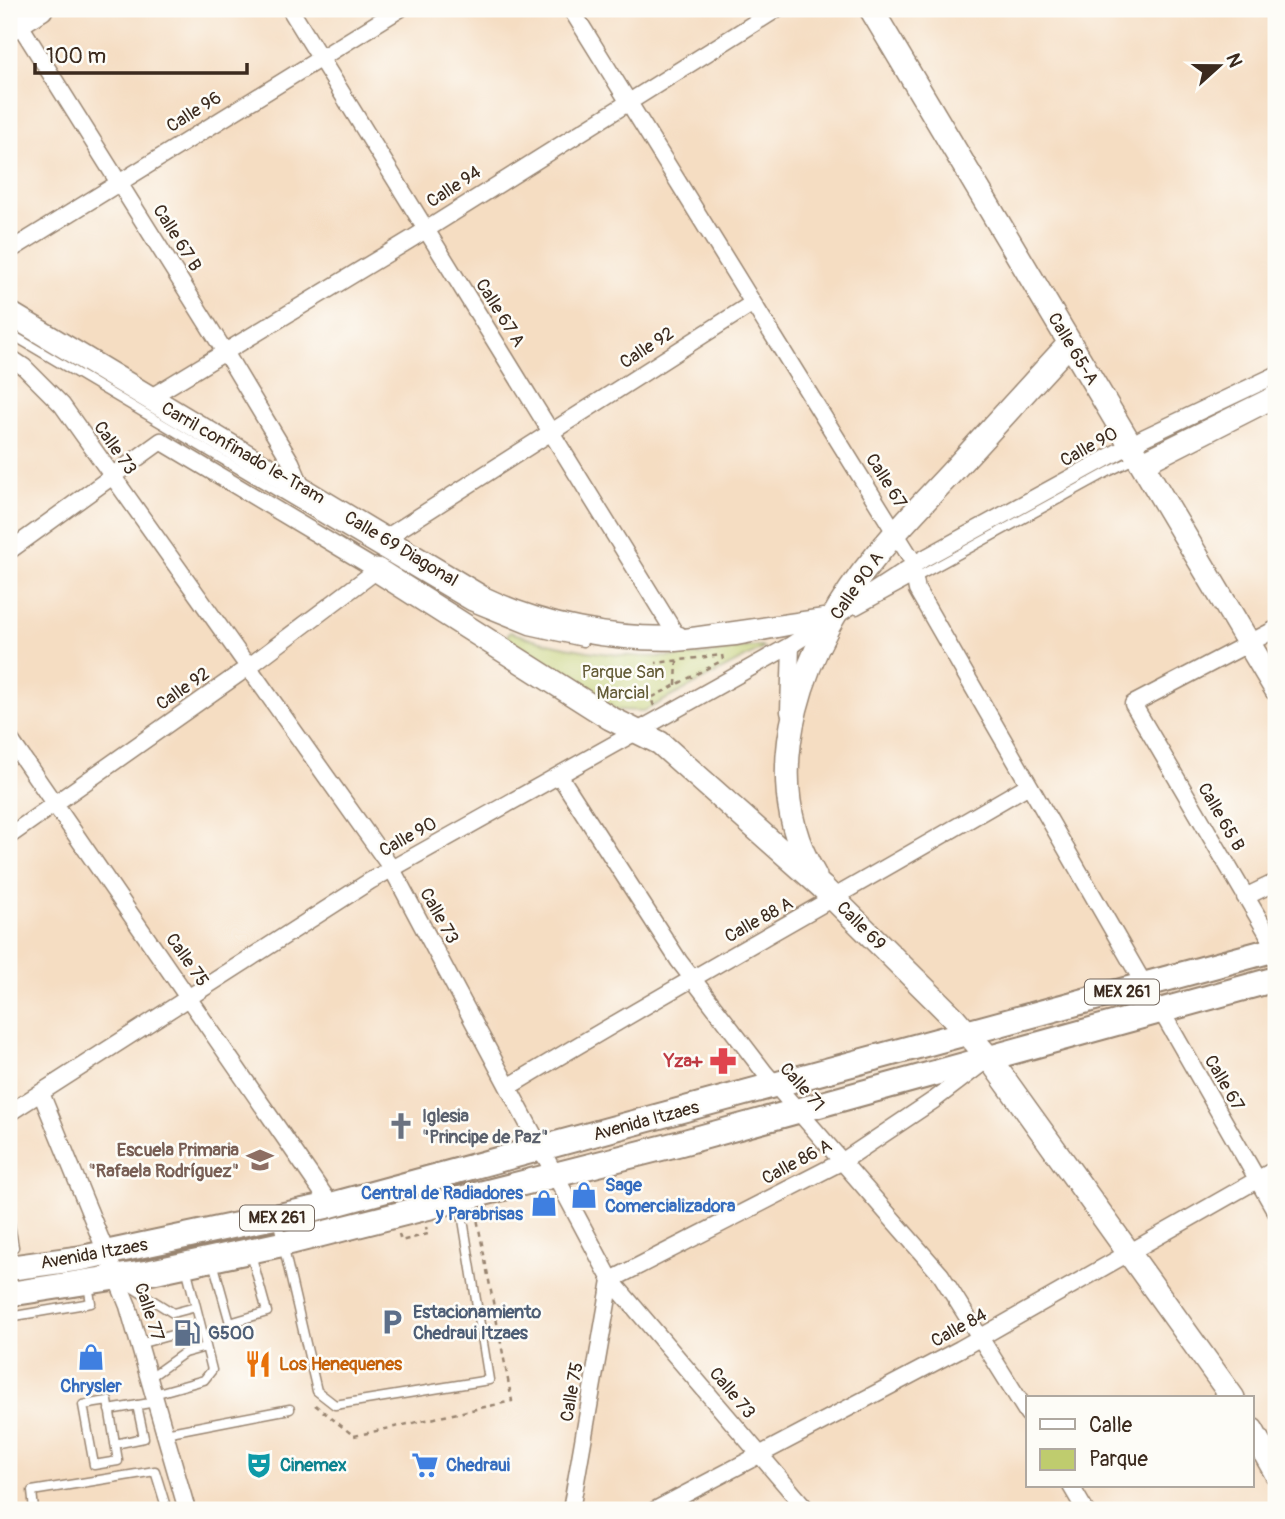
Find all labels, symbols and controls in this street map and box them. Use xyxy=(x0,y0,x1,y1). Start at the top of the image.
scale bar xyxy=(35,32,247,76)
north arrow xyxy=(1184,32,1254,102)
text: 100 m xyxy=(46,43,106,70)
text: N xyxy=(1220,50,1247,71)
street label: Calle 96 xyxy=(162,86,226,138)
street label: Calle 94 xyxy=(422,161,486,213)
street label: Calle 67 B xyxy=(147,200,207,276)
street label: Calle 67 A xyxy=(470,275,530,352)
street label: Calle 65-A xyxy=(1042,309,1104,390)
street label: Calle 92 xyxy=(616,322,678,374)
street label: Carril confinado Ie-Tram xyxy=(157,397,329,509)
street label: Calle 73 xyxy=(88,417,142,479)
street label: Calle 90 xyxy=(1056,422,1122,472)
street label: Calle 67 xyxy=(860,449,912,513)
street label: Calle 69 Diagonal xyxy=(340,506,462,592)
street label: Calle 90 A xyxy=(825,547,889,625)
park label: Parque San Marcial xyxy=(582,661,664,705)
street label: Calle 92 xyxy=(152,662,214,716)
street label: Calle 65 B xyxy=(1192,779,1250,855)
street label: Calle 90 xyxy=(375,812,441,862)
street label: Calle 73 xyxy=(414,884,464,948)
street label: Calle 88 A xyxy=(721,892,797,948)
street label: Calle 69 xyxy=(831,896,891,956)
street label: Calle 75 xyxy=(160,929,214,991)
road number: MEX 261 xyxy=(1085,980,1159,1004)
pharmacy icon: Yza+ xyxy=(708,1046,738,1076)
place label: Yza+ xyxy=(663,1050,704,1073)
street label: Calle 67 xyxy=(1199,1051,1249,1115)
street label: Calle 71 xyxy=(774,1058,830,1116)
street label: Avenida Itzaes xyxy=(591,1096,701,1146)
place label: Iglesia "Principe de Paz" xyxy=(422,1105,548,1149)
church icon: Iglesia "Principe de Paz" xyxy=(386,1111,416,1141)
street label: Calle 86 A xyxy=(758,1134,836,1190)
place label: Escuela Primaria "Rafaela Rodríguez" xyxy=(88,1139,240,1183)
school or university icon: Escuela Primaria "Rafaela Rodríguez" xyxy=(245,1145,275,1175)
place label: Sage Comercializadora xyxy=(605,1174,736,1218)
shop icon: Sage Comercializadora xyxy=(569,1180,599,1210)
place label: Central de Radiadores y Parabrisas xyxy=(361,1182,524,1226)
shop icon: Central de Radiadores y Parabrisas xyxy=(529,1188,559,1218)
road number: MEX 261 xyxy=(240,1206,314,1230)
street label: Avenida Itzaes xyxy=(38,1233,150,1275)
street label: Calle 77 xyxy=(129,1280,169,1344)
place label: Estacionamiento Chedraui Itzaes xyxy=(413,1301,541,1345)
street label: Calle 84 xyxy=(927,1303,991,1353)
parking icon: Estacionamiento Chedraui Itzaes xyxy=(377,1307,407,1337)
fuel station icon: G500 xyxy=(172,1318,202,1348)
place label: G500 xyxy=(208,1322,254,1345)
shop icon: Chrysler xyxy=(76,1342,106,1372)
restaurant icon: Los Henequenes xyxy=(243,1349,273,1379)
place label: Los Henequenes xyxy=(279,1353,403,1376)
street label: Calle 75 xyxy=(555,1360,589,1424)
street label: Calle 73 xyxy=(704,1362,760,1424)
place label: Chrysler xyxy=(60,1375,122,1398)
legend xyxy=(1026,1396,1254,1488)
text: Calle xyxy=(1089,1412,1133,1439)
text: Parque xyxy=(1089,1446,1148,1473)
theatre icon: Cinemex xyxy=(244,1450,274,1480)
supermarket icon: Chedraui xyxy=(410,1450,440,1480)
place label: Cinemex xyxy=(280,1454,347,1477)
place label: Chedraui xyxy=(446,1454,510,1477)

